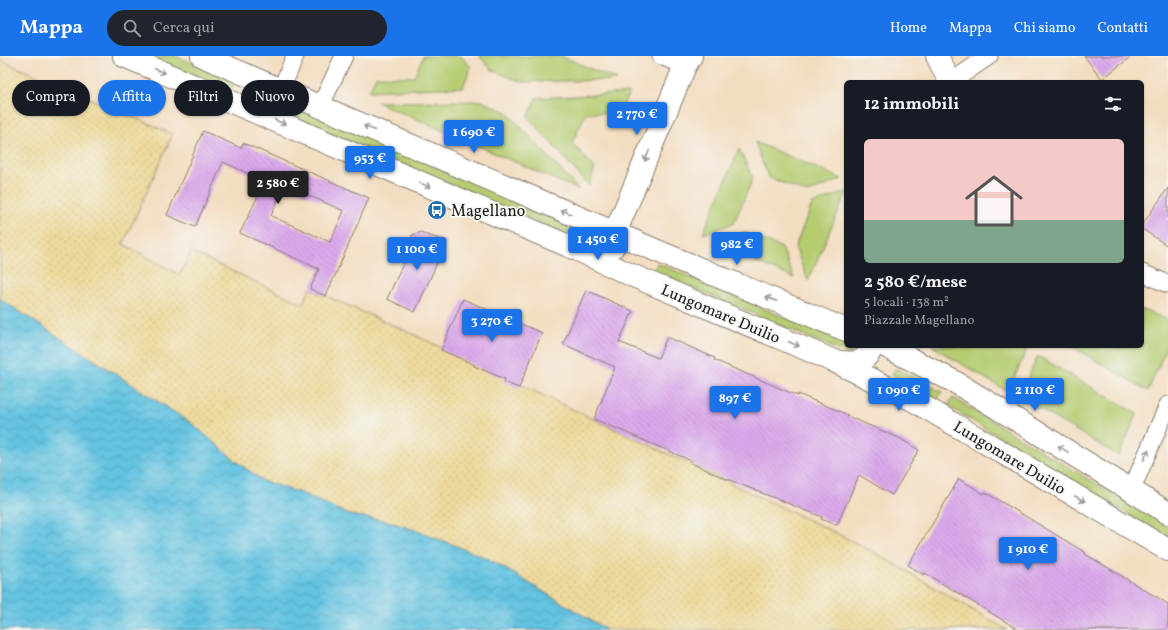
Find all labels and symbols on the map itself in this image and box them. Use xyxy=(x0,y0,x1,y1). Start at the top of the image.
one-way arrow xyxy=(154,68,166,76)
pin: 2 770 € xyxy=(600,102,674,136)
one-way arrow xyxy=(273,119,285,127)
pin: 1 690 € xyxy=(437,120,511,154)
one-way arrow xyxy=(364,124,376,131)
pin: 953 € xyxy=(342,146,398,180)
one-way arrow xyxy=(643,149,651,161)
pin: 2 580 € xyxy=(241,171,315,205)
one-way arrow xyxy=(418,182,430,189)
bus stop icon: Magellano xyxy=(426,199,448,221)
place label: Magellano xyxy=(451,201,525,223)
one-way arrow xyxy=(561,208,573,215)
pin: 1 450 € xyxy=(561,227,635,261)
pin: 982 € xyxy=(709,232,765,266)
pin: 1 100 € xyxy=(380,237,454,271)
street label: Lungomare Duilio xyxy=(657,280,783,350)
one-way arrow xyxy=(766,294,778,302)
pin: 3 270 € xyxy=(455,309,529,343)
one-way arrow xyxy=(788,341,800,348)
pin: 1 090 € xyxy=(862,378,936,412)
pin: 2 110 € xyxy=(998,378,1072,412)
pin: 897 € xyxy=(707,386,763,420)
street label: Lungomare Duilio xyxy=(949,416,1069,501)
one-way arrow xyxy=(1057,445,1069,453)
one-way arrow xyxy=(1143,450,1150,462)
one-way arrow xyxy=(1074,495,1085,503)
pin: 1 910 € xyxy=(991,537,1065,571)

